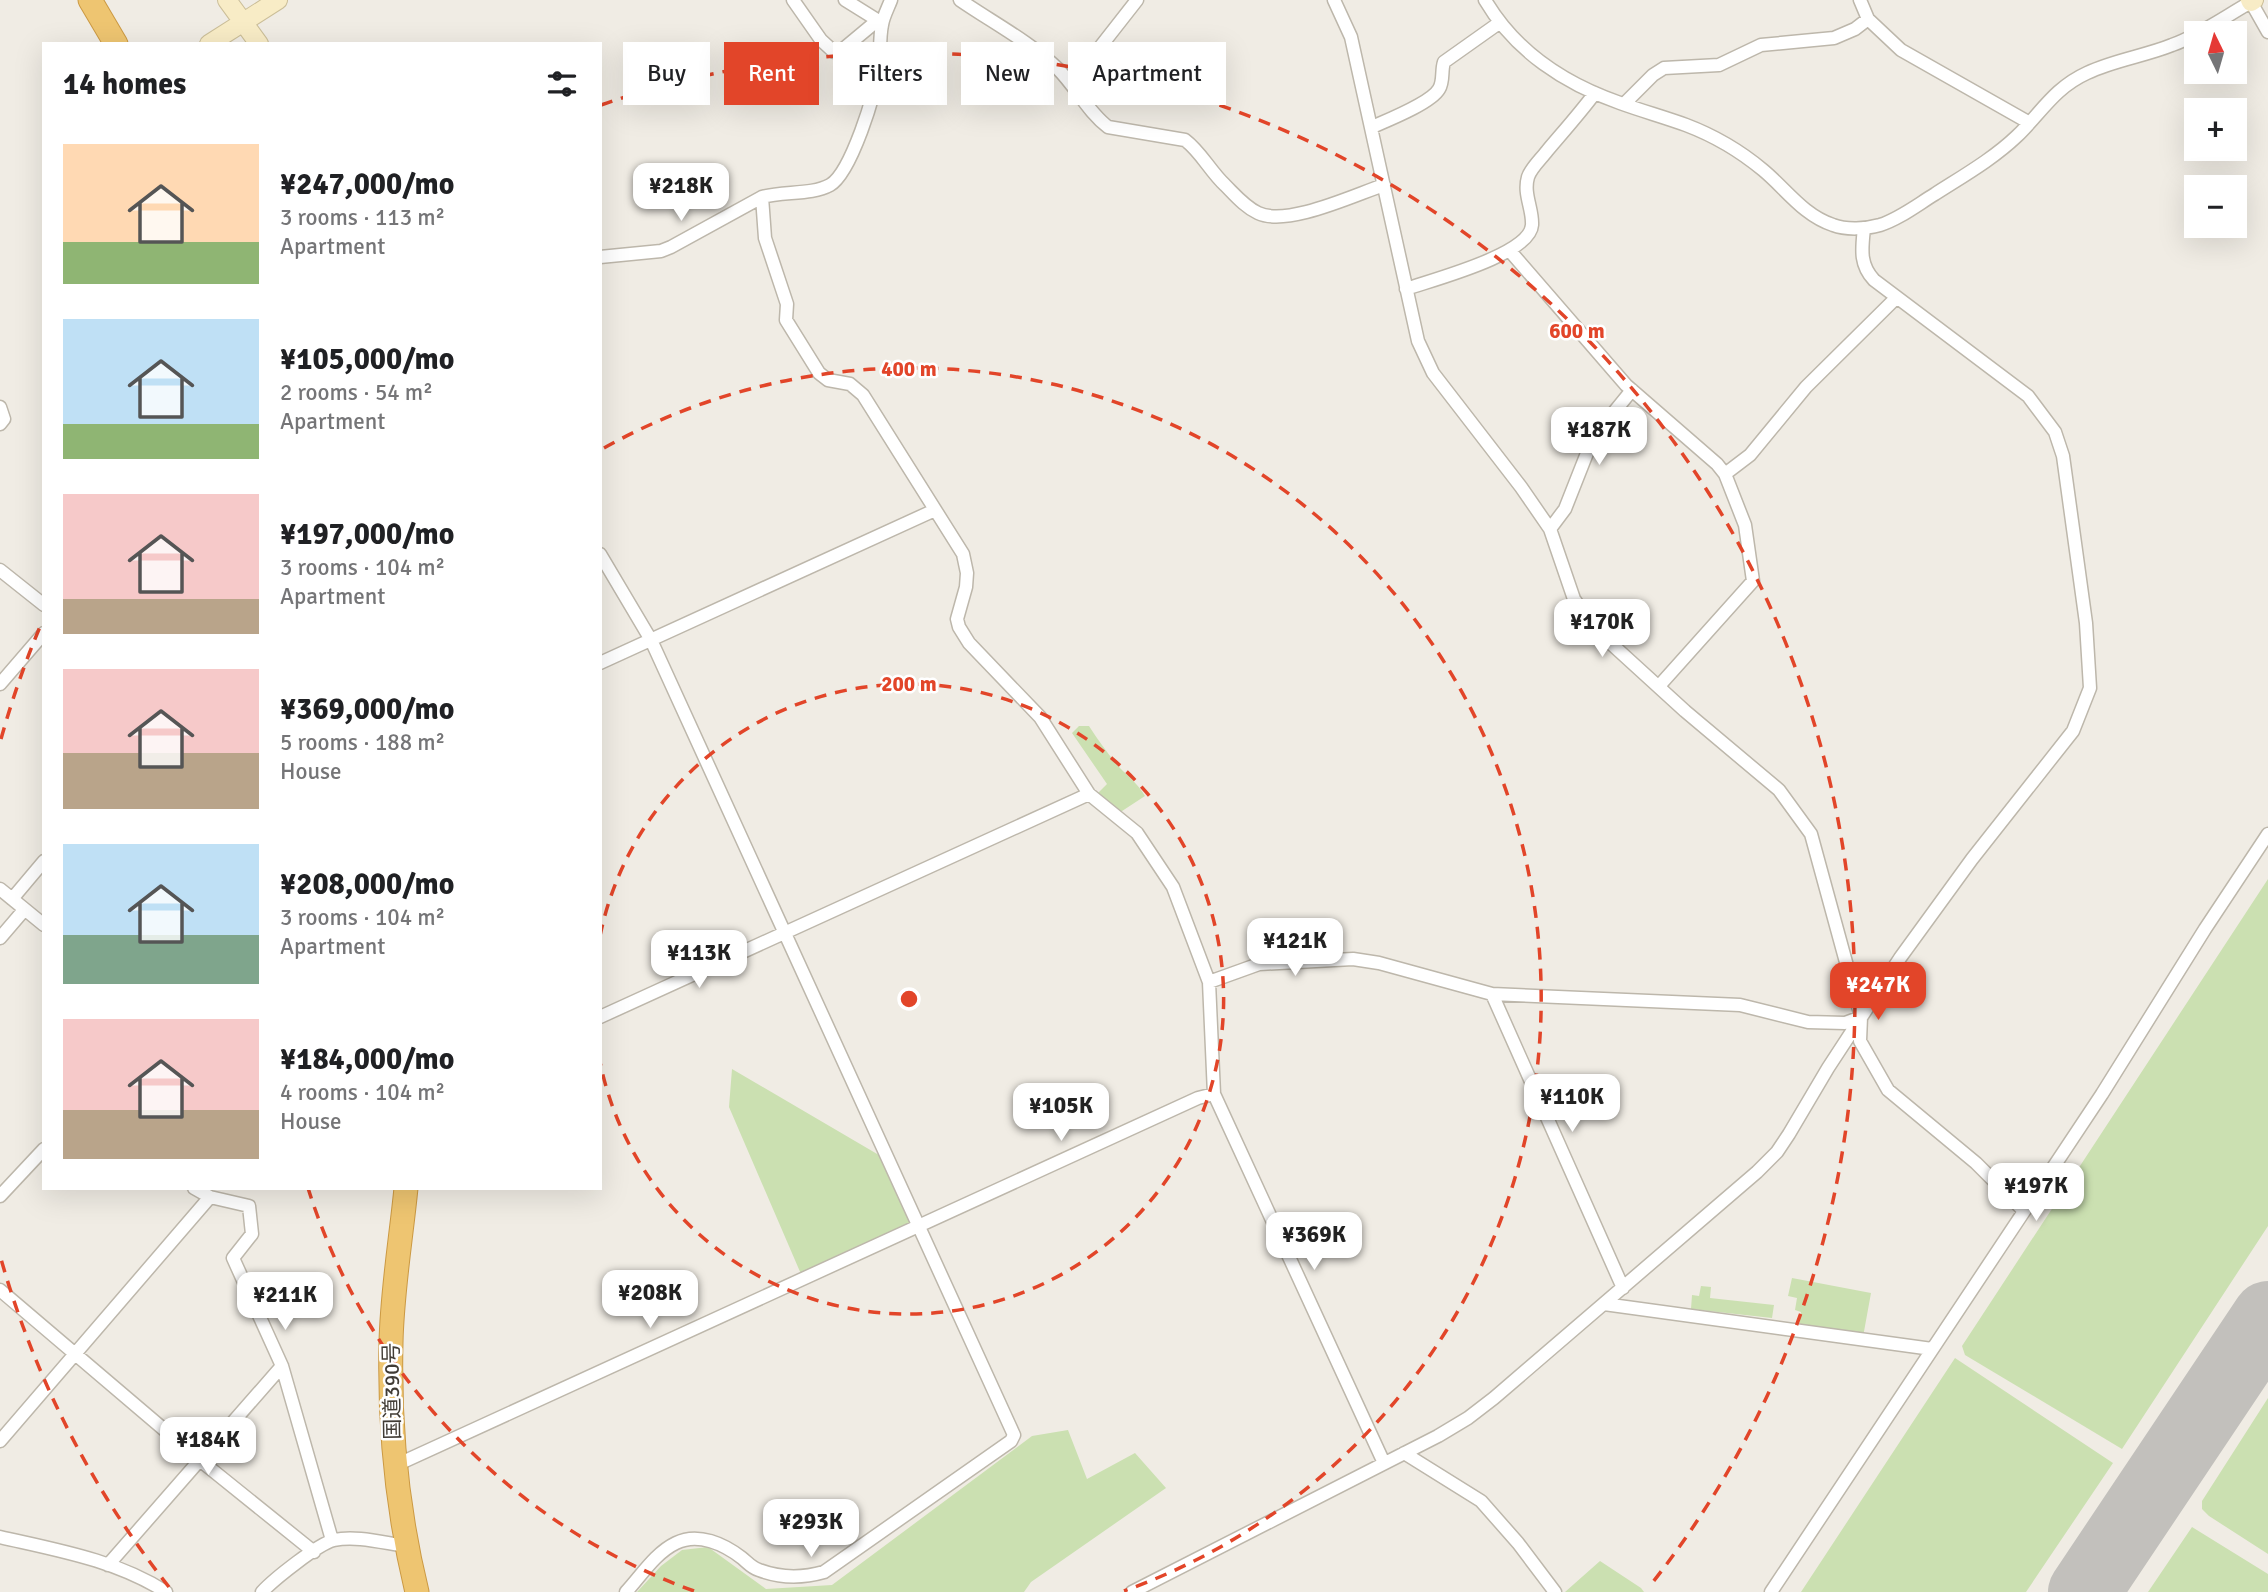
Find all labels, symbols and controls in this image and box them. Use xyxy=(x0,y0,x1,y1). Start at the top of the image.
north arrow xyxy=(2184,21,2247,84)
map controls xyxy=(2184,21,2247,238)
chip: Buy xyxy=(623,42,710,105)
chip: Rent xyxy=(724,42,819,105)
chip: Filters xyxy=(833,42,947,105)
chip: New xyxy=(961,42,1054,105)
chip: Apartment xyxy=(1068,42,1226,105)
icon: filters xyxy=(543,65,581,103)
text: 14 homes xyxy=(63,66,186,103)
button: + xyxy=(2184,98,2247,161)
pin: ¥218K xyxy=(632,164,730,223)
text: ¥247,000/mo xyxy=(280,166,454,203)
text: ¥218K xyxy=(649,171,713,200)
icon: home xyxy=(119,172,203,256)
button: − xyxy=(2184,175,2247,238)
text: 3 rooms · 113 m² xyxy=(280,203,445,232)
text: Apartment xyxy=(280,232,385,261)
text: 600 m xyxy=(1549,318,1605,344)
text: ¥105,000/mo xyxy=(280,341,454,378)
icon: home xyxy=(119,347,203,431)
text: 400 m xyxy=(881,356,937,382)
text: 2 rooms · 54 m² xyxy=(280,378,433,407)
text: Apartment xyxy=(280,407,385,436)
pin: ¥187K xyxy=(1550,407,1648,467)
text: ¥187K xyxy=(1567,415,1631,444)
text: ¥197,000/mo xyxy=(280,516,454,553)
icon: home xyxy=(119,522,203,606)
text: 3 rooms · 104 m² xyxy=(280,553,445,582)
text: Apartment xyxy=(280,582,385,611)
pin: ¥170K xyxy=(1553,600,1651,659)
text: ¥170K xyxy=(1570,607,1634,636)
text: 200 m xyxy=(881,671,937,697)
text: ¥369,000/mo xyxy=(280,691,454,728)
icon: home xyxy=(119,697,203,781)
text: 5 rooms · 188 m² xyxy=(280,728,445,757)
text: House xyxy=(280,757,342,786)
text: ¥208,000/mo xyxy=(280,866,454,903)
icon: home xyxy=(119,872,203,956)
text: 3 rooms · 104 m² xyxy=(280,903,445,932)
pin: ¥121K xyxy=(1246,918,1344,978)
text: ¥121K xyxy=(1263,926,1327,955)
pin: ¥113K xyxy=(650,930,748,990)
text: Apartment xyxy=(280,932,385,961)
text: ¥113K xyxy=(667,938,731,967)
pin: ¥247K xyxy=(1829,962,1927,1022)
text: ¥247K xyxy=(1846,970,1910,999)
centre of rings xyxy=(897,987,921,1011)
text: ¥184,000/mo xyxy=(280,1041,454,1078)
icon: home xyxy=(119,1047,203,1131)
pin: ¥110K xyxy=(1523,1074,1621,1134)
text: 4 rooms · 104 m² xyxy=(280,1078,445,1107)
text: ¥110K xyxy=(1540,1082,1604,1111)
pin: ¥105K xyxy=(1012,1084,1110,1143)
text: ¥105K xyxy=(1029,1091,1093,1120)
text: House xyxy=(280,1107,342,1136)
pin: ¥197K xyxy=(1987,1164,2085,1223)
text: ¥197K xyxy=(2004,1171,2068,1200)
pin: ¥369K xyxy=(1265,1212,1363,1272)
text: ¥369K xyxy=(1282,1220,1346,1249)
pin: ¥208K xyxy=(601,1270,699,1330)
pin: ¥211K xyxy=(236,1272,334,1332)
text: ¥208K xyxy=(618,1278,682,1307)
text: ¥211K xyxy=(253,1280,317,1309)
street label: 国道390号 xyxy=(378,1342,406,1440)
pin: ¥184K xyxy=(159,1418,257,1477)
text: ¥184K xyxy=(176,1425,240,1454)
pin: ¥293K xyxy=(762,1500,860,1559)
text: ¥293K xyxy=(779,1507,843,1536)

